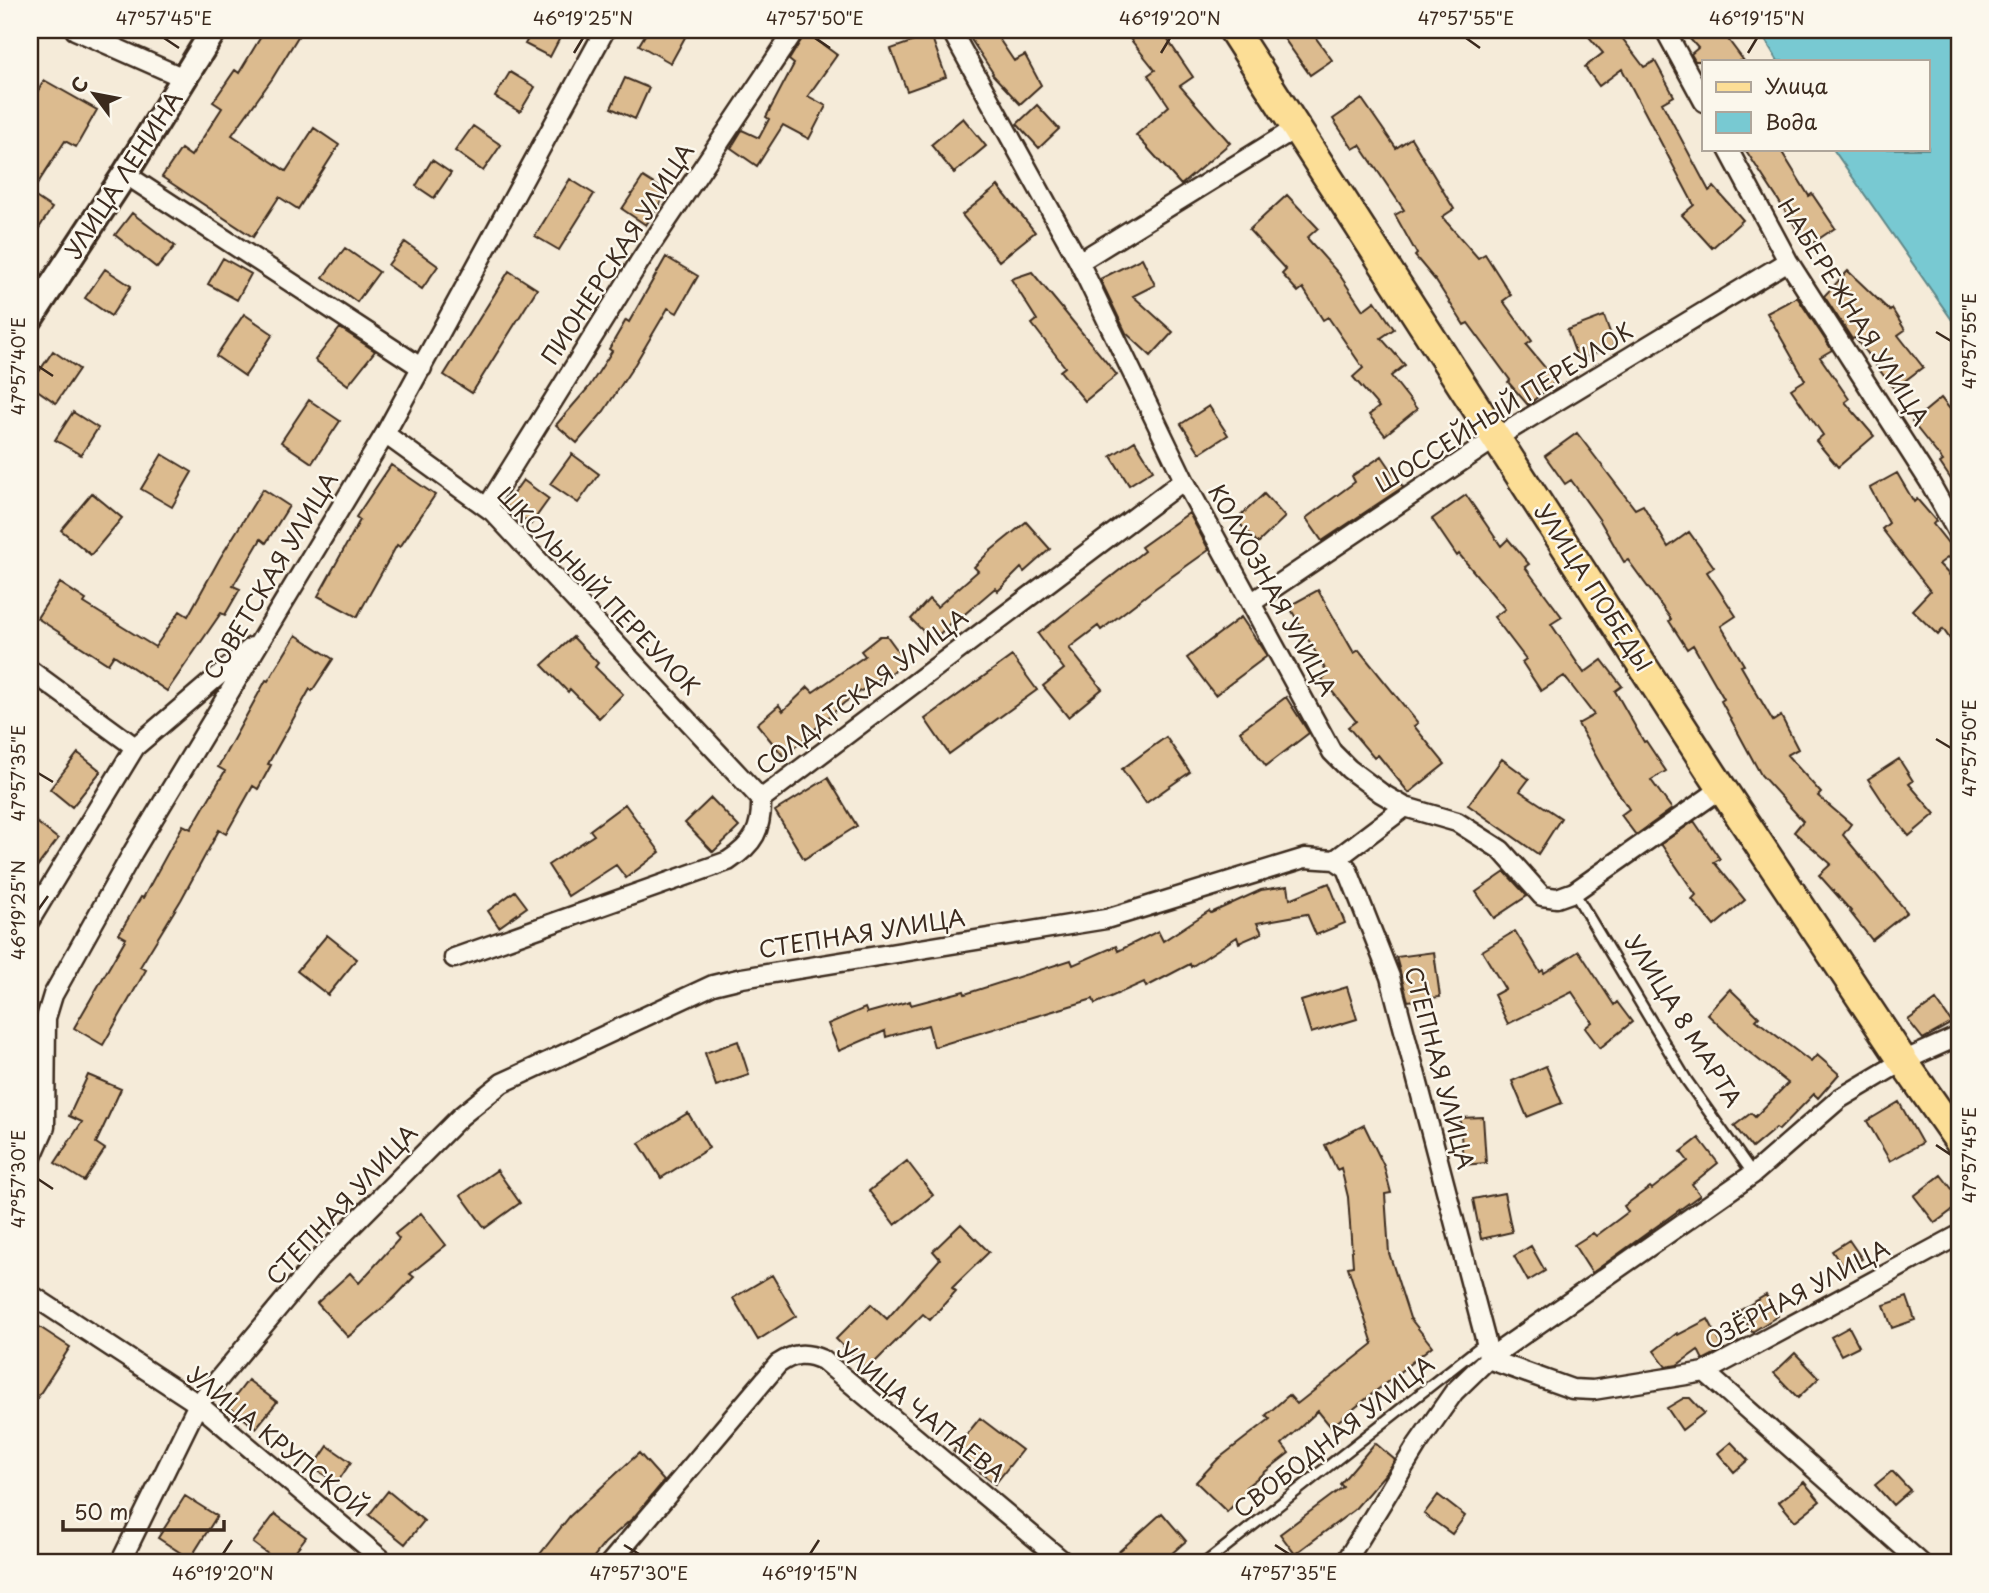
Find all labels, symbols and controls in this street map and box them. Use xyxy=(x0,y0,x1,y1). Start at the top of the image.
text: 47°57'45"E xyxy=(116,4,212,31)
text: 46°19'25"N xyxy=(533,4,633,31)
text: 47°57'50"E xyxy=(766,4,864,31)
text: 46°19'20"N xyxy=(1119,4,1221,31)
text: 47°57'55"E xyxy=(1418,4,1514,31)
text: 46°19'15"N xyxy=(1709,4,1805,31)
north arrow xyxy=(60,60,130,130)
legend xyxy=(1702,60,1930,150)
text: Улица xyxy=(1765,69,1828,101)
text: С xyxy=(63,71,94,98)
street label: УЛИЦА ЛЕНИНА xyxy=(55,83,190,265)
text: Вода xyxy=(1765,105,1817,137)
street label: ПИОНЕРСКАЯ УЛИЦА xyxy=(532,135,702,371)
street label: НАБЕРЕЖНАЯ УЛИЦА xyxy=(1770,191,1939,432)
text: 47°57'55"E xyxy=(1955,293,1982,389)
street label: ШОССЕЙНЫЙ ПЕРЕУЛОК xyxy=(1367,313,1639,501)
text: 47°57'40"E xyxy=(4,317,31,415)
street label: СОВЕТСКАЯ УЛИЦА xyxy=(194,465,346,686)
street label: КОЛХОЗНАЯ УЛИЦА xyxy=(1200,477,1346,702)
street label: ШКОЛЬНЫЙ ПЕРЕУЛОК xyxy=(490,478,708,702)
street label: УЛИЦА ПОБЕДЫ xyxy=(1527,496,1662,678)
street label: СОЛДАТСКАЯ УЛИЦА xyxy=(748,599,975,782)
text: 47°57'50"E xyxy=(1955,699,1982,797)
text: 47°57'35"E xyxy=(4,725,31,821)
text: 46°19'25"N xyxy=(4,860,31,960)
street label: СТЕПНАЯ УЛИЦА xyxy=(756,899,967,966)
street label: УЛИЦА 8 МАРТА xyxy=(1617,927,1752,1113)
street label: СТЕПНАЯ УЛИЦА xyxy=(1397,962,1484,1173)
text: 47°57'45"E xyxy=(1955,1107,1982,1203)
street label: СТЕПНАЯ УЛИЦА xyxy=(257,1116,425,1292)
text: 47°57'30"E xyxy=(4,1130,31,1228)
street label: ОЗЁРНАЯ УЛИЦА xyxy=(1697,1230,1895,1357)
street label: УЛИЦА ЧАПАЕВА xyxy=(831,1332,1013,1490)
street label: СВОБОДНАЯ УЛИЦА xyxy=(1225,1346,1441,1526)
street label: УЛИЦА КРУПСКОЙ xyxy=(180,1357,376,1525)
scale bar xyxy=(63,1488,224,1532)
text: 50 m xyxy=(74,1495,128,1527)
text: 46°19'20"N xyxy=(172,1559,274,1586)
text: 47°57'30"E xyxy=(590,1559,688,1586)
text: 46°19'15"N xyxy=(762,1559,858,1586)
text: 47°57'35"E xyxy=(1241,1559,1337,1586)

